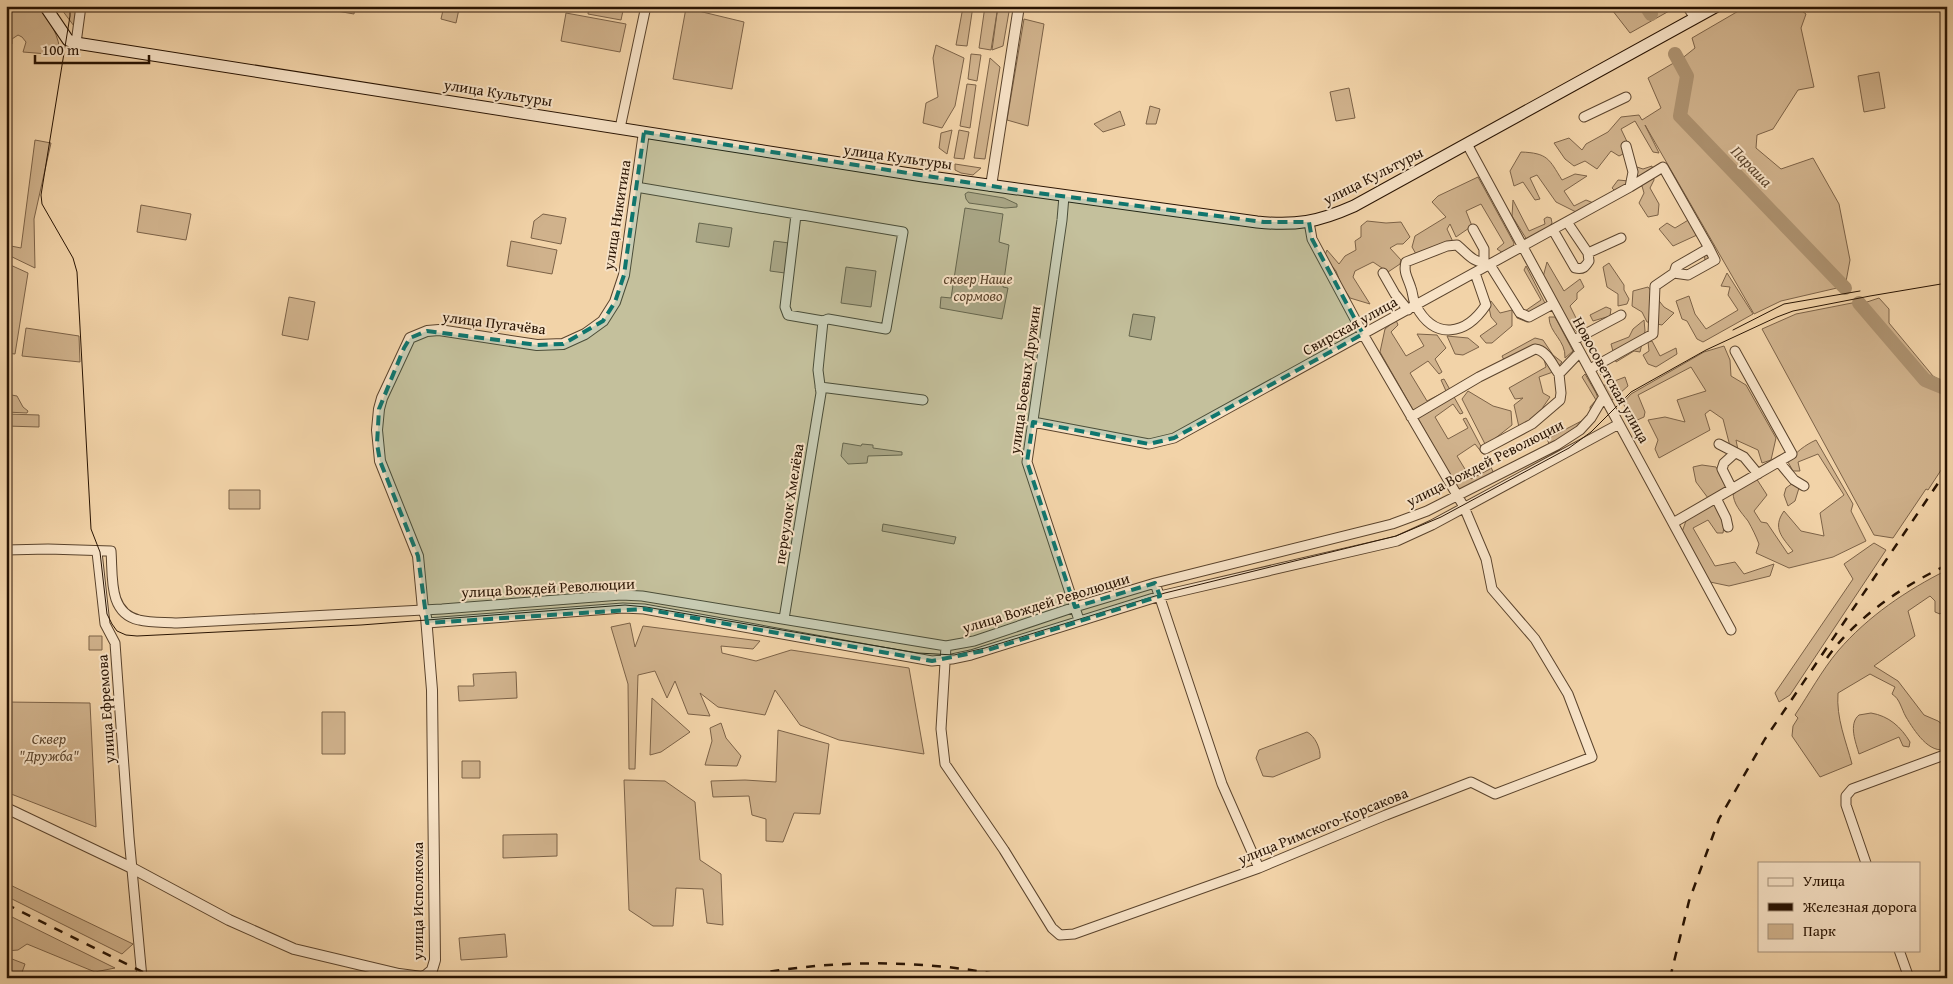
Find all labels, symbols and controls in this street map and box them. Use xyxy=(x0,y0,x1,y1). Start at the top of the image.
scale bar xyxy=(35,32,149,64)
text: 100 m xyxy=(42,39,80,60)
street label: улица Культуры xyxy=(441,73,554,112)
street label: улица Культуры xyxy=(841,138,954,175)
water label: Параша xyxy=(1726,139,1779,193)
street label: улица Культуры xyxy=(1318,141,1427,210)
street label: улица Никитина xyxy=(597,157,636,273)
park label: сквер Наше сормово xyxy=(944,268,1013,306)
street label: Свирская улица xyxy=(1299,290,1402,360)
street label: улица Боевых Дружин xyxy=(1004,304,1045,456)
street label: улица Пугачёва xyxy=(440,306,548,339)
street label: Новосоветская улица xyxy=(1568,313,1655,447)
street label: улица Вождей Революции xyxy=(1402,414,1567,512)
street label: переулок Хмелёва xyxy=(769,441,809,566)
street label: улица Вождей Революции xyxy=(959,567,1132,638)
street label: улица Вождей Революции xyxy=(460,572,635,603)
street label: улица Ефремова xyxy=(91,653,120,765)
park label: Сквер "Дружба" xyxy=(19,728,79,766)
street label: улица Римского-Корсакова xyxy=(1234,781,1412,870)
street label: улица Исполкома xyxy=(407,841,428,961)
legend xyxy=(1758,862,1920,952)
text: Улица xyxy=(1803,870,1846,891)
text: Железная дорога xyxy=(1802,896,1918,917)
text: Парк xyxy=(1803,920,1836,941)

